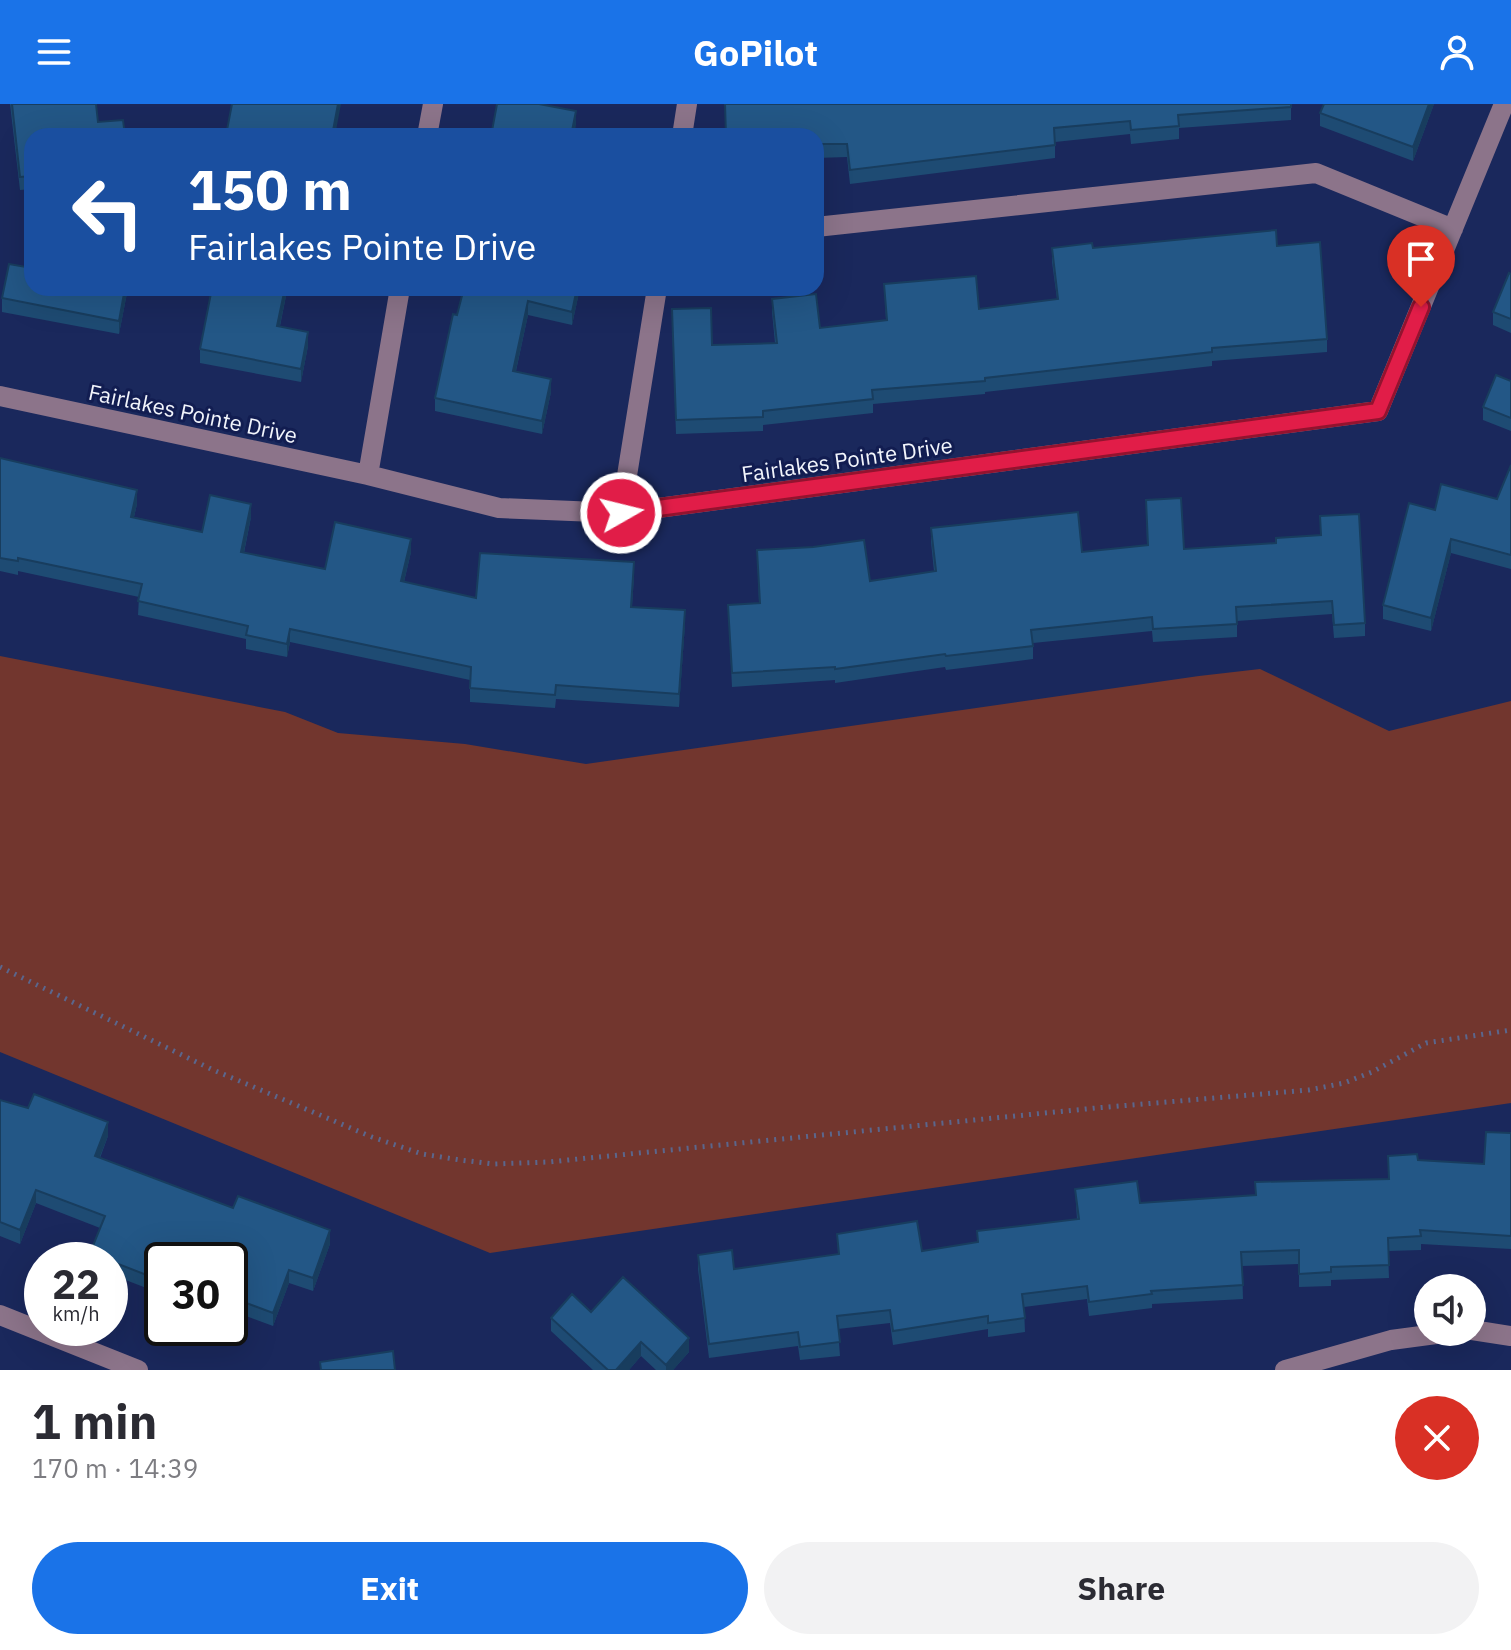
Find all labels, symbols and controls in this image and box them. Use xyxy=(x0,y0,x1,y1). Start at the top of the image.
text: GoPilot xyxy=(693,29,818,76)
icon: menu xyxy=(32,30,76,74)
icon: person xyxy=(1435,30,1479,74)
text: 150 m xyxy=(188,153,352,225)
icon: left xyxy=(56,160,160,264)
text: Fairlakes Pointe Drive xyxy=(188,223,536,270)
pin xyxy=(1387,225,1455,307)
icon: arrive xyxy=(1399,237,1443,281)
street label: Fairlakes Pointe Drive xyxy=(86,377,300,449)
street label: Fairlakes Pointe Drive xyxy=(740,430,954,488)
position arrow xyxy=(579,471,663,555)
speed limit sign: 30 xyxy=(144,1242,248,1346)
text: 22 xyxy=(52,1258,100,1310)
map controls xyxy=(1414,1274,1486,1346)
button: sound xyxy=(1414,1274,1486,1346)
text: km/h xyxy=(52,1300,100,1327)
text: 1 min xyxy=(32,1390,157,1452)
button: close xyxy=(1395,1396,1479,1480)
text: 170 m · 14:39 xyxy=(32,1451,198,1485)
button: Exit xyxy=(32,1542,748,1634)
button: Share xyxy=(764,1542,1479,1634)

